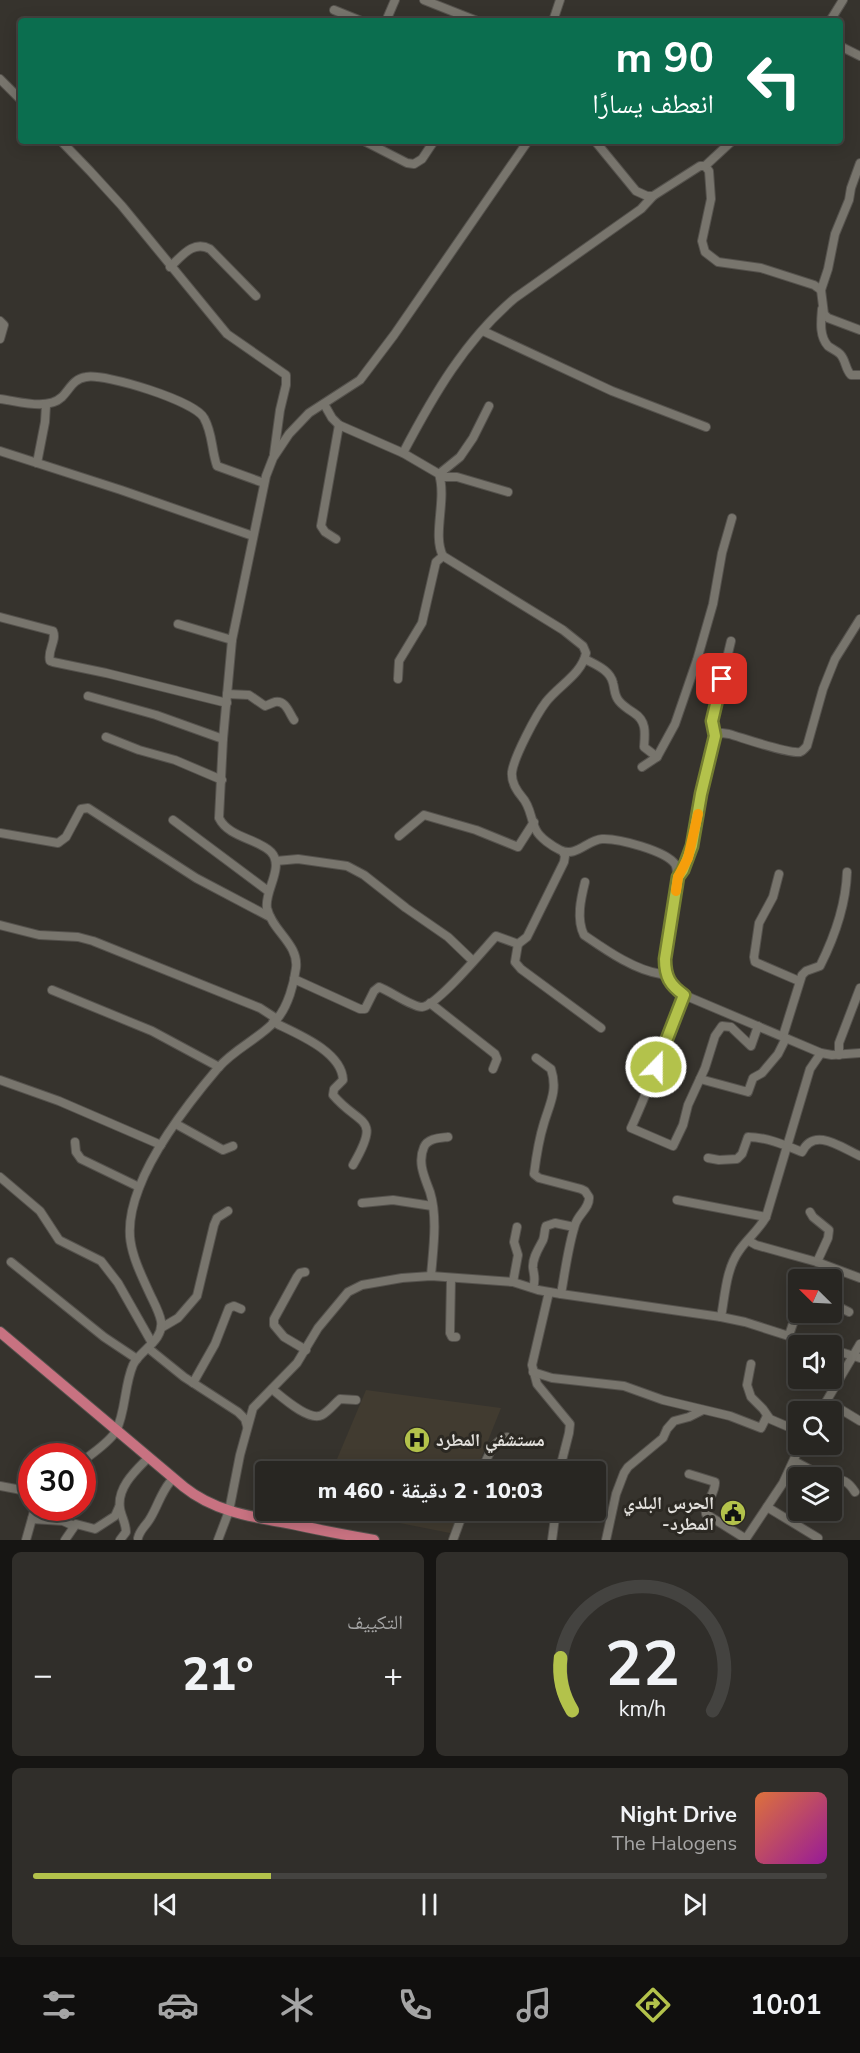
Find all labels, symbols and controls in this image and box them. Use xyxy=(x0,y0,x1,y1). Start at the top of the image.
text: 90 m xyxy=(615,30,714,87)
icon: left xyxy=(735,42,813,120)
text: انعطف يسارًا xyxy=(592,86,714,123)
pin xyxy=(696,653,747,704)
icon: arrive xyxy=(705,662,738,695)
position arrow xyxy=(624,1035,688,1099)
north arrow xyxy=(788,1269,842,1323)
map controls xyxy=(788,1269,842,1521)
button: sound xyxy=(788,1335,842,1389)
button: search xyxy=(788,1401,842,1455)
hospital icon: مستشفي المطرد xyxy=(402,1425,432,1455)
place label: مستشفي المطرد xyxy=(436,1428,545,1454)
speed limit sign: 30 xyxy=(18,1443,96,1521)
button: layers xyxy=(788,1467,842,1521)
text: 10:03 · 2 دقيقة · 460 m xyxy=(318,1476,543,1506)
place label: الحرس البلدي -المطرد xyxy=(623,1491,714,1536)
public building icon: الحرس البلدي -المطرد xyxy=(718,1498,748,1528)
text: التكييف xyxy=(347,1609,403,1636)
text: 22 xyxy=(605,1622,679,1707)
text: 21° xyxy=(182,1645,254,1706)
text: − xyxy=(33,1653,53,1698)
text: + xyxy=(383,1653,403,1698)
text: km/h xyxy=(618,1694,666,1724)
text: Night Drive xyxy=(620,1800,737,1830)
text: The Halogens xyxy=(612,1830,737,1857)
icon: previous xyxy=(149,1888,182,1921)
icon: pause xyxy=(413,1888,446,1921)
icon: next xyxy=(678,1888,711,1921)
icon: filters xyxy=(38,1984,80,2026)
icon: car xyxy=(157,1984,199,2026)
icon: climate xyxy=(276,1984,318,2026)
icon: phone xyxy=(394,1984,436,2026)
icon: music xyxy=(513,1984,555,2026)
icon: directions xyxy=(632,1984,674,2026)
text: 10:01 xyxy=(750,1987,822,2024)

